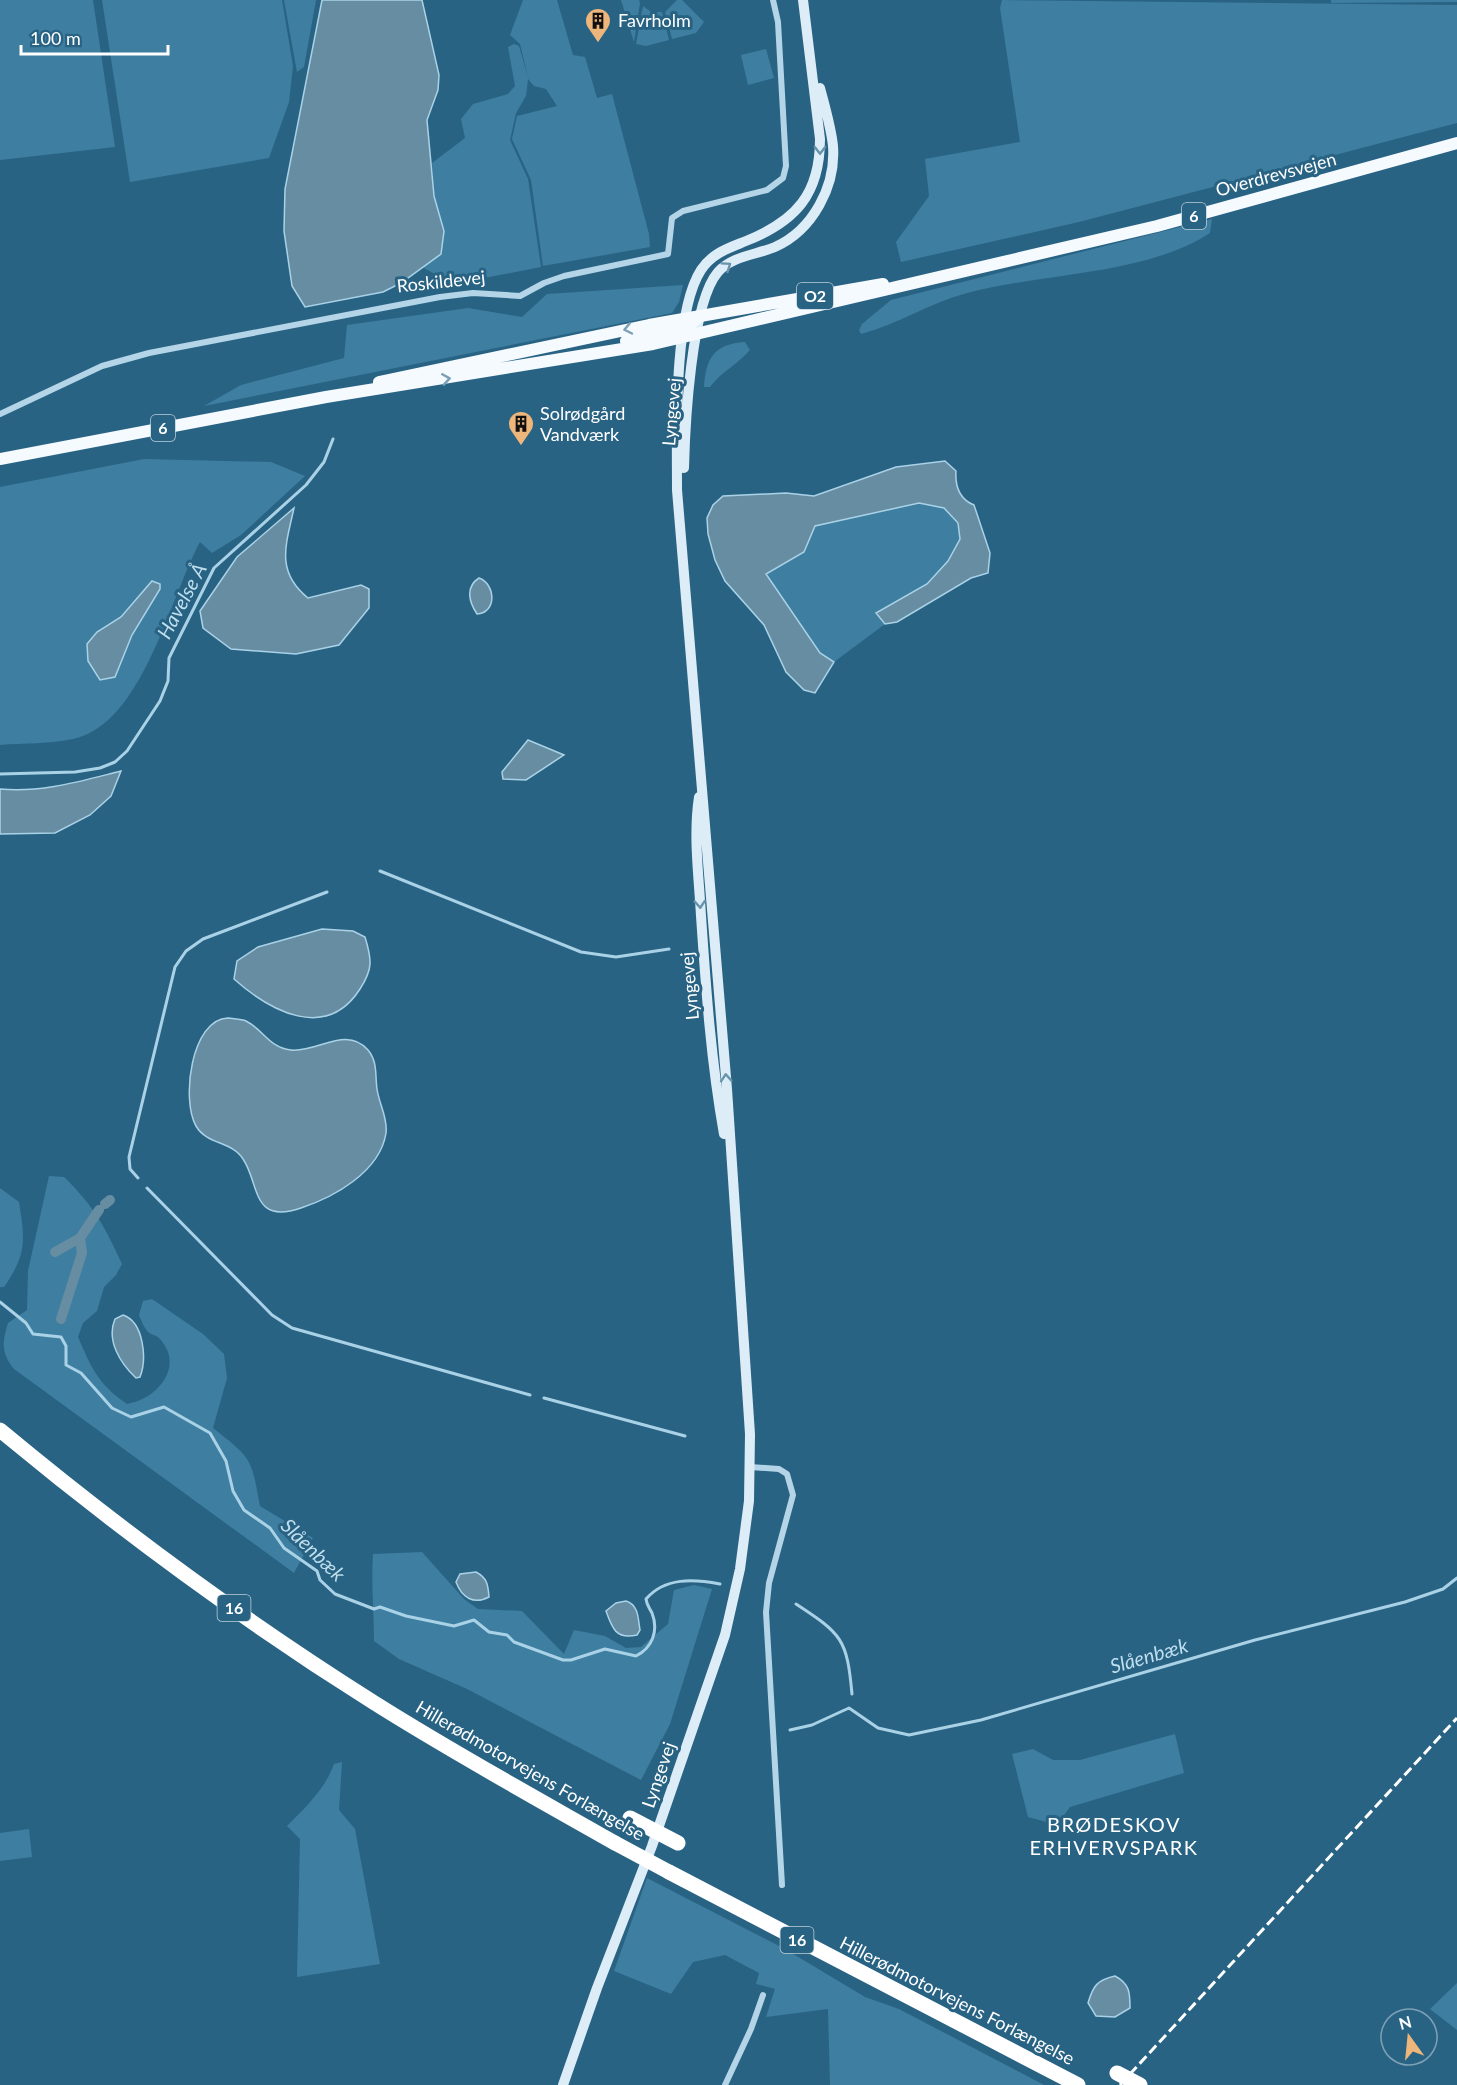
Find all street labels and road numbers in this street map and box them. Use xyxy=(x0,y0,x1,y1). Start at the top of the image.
street label: Overdrevsvejen xyxy=(1213,147,1338,201)
road number: 6 xyxy=(1182,203,1206,229)
street label: Roskildevej xyxy=(396,265,486,297)
road number: O2 xyxy=(797,283,833,309)
street label: Lyngevej xyxy=(657,377,685,447)
road number: 6 xyxy=(151,415,175,441)
street label: Lyngevej xyxy=(675,951,703,1021)
road number: 16 xyxy=(218,1595,250,1621)
street label: Hillerødmotorvejens Forlængelse xyxy=(412,1696,649,1845)
street label: Lyngevej xyxy=(637,1739,680,1811)
road number: 16 xyxy=(780,1927,814,1953)
street label: Hillerødmotorvejens Forlængelse xyxy=(836,1931,1078,2069)

